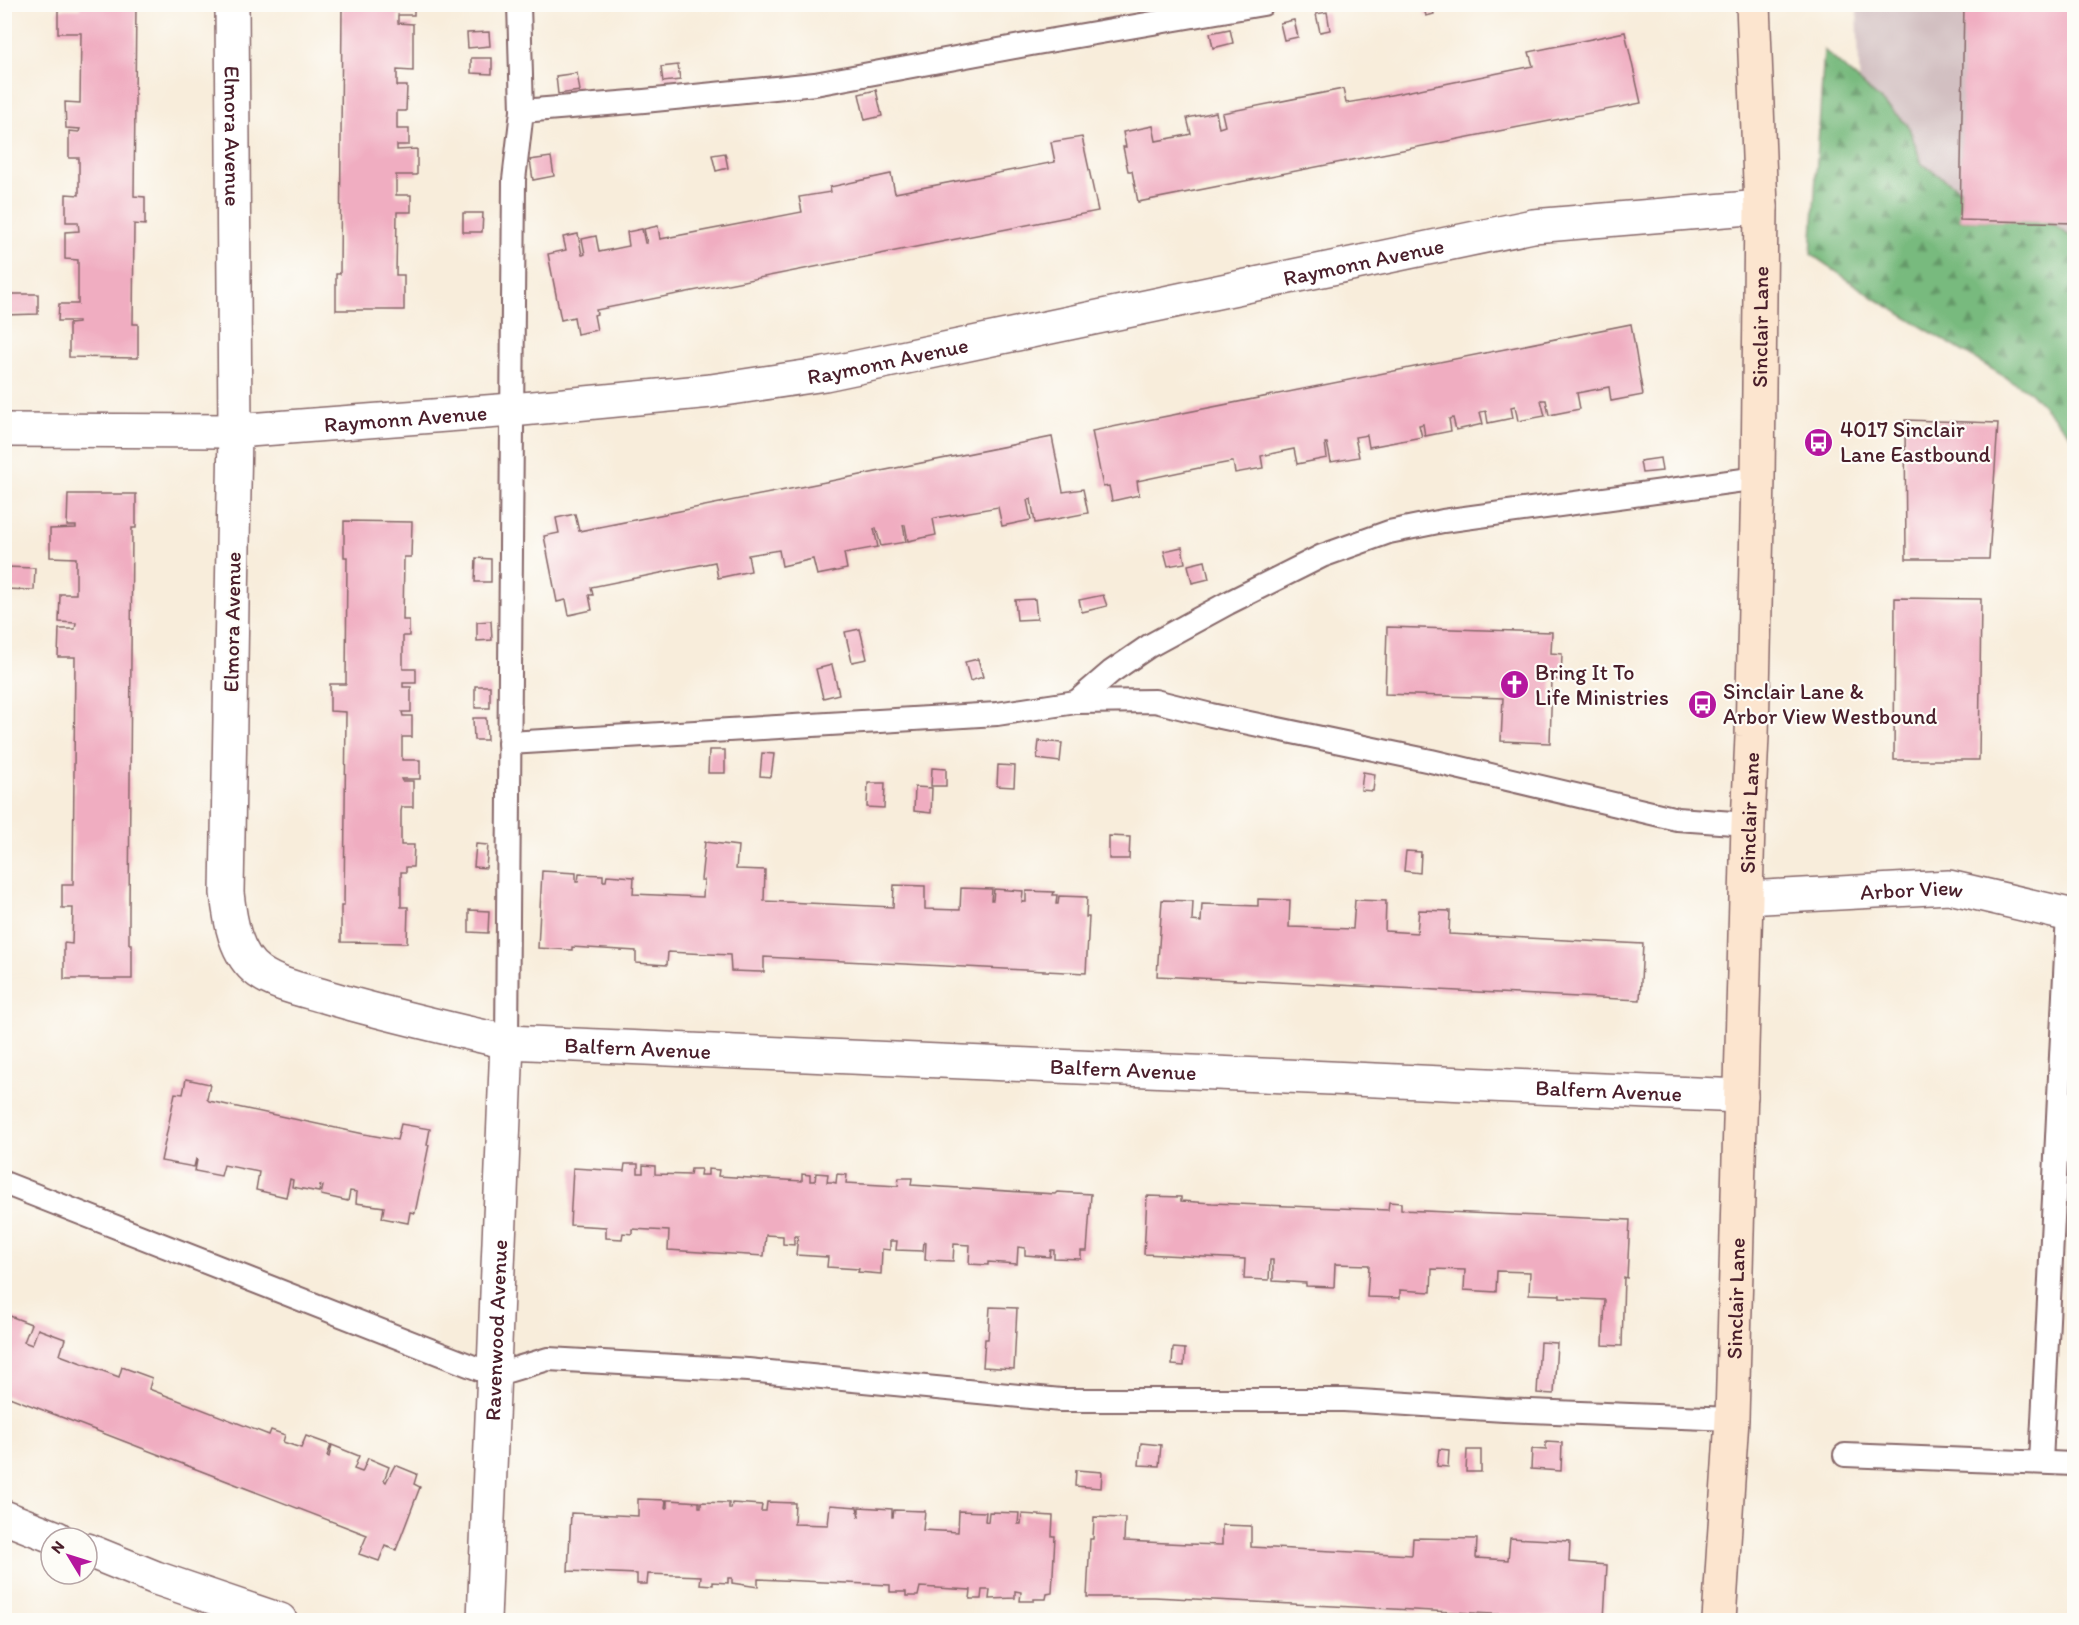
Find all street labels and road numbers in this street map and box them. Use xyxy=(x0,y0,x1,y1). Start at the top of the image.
street label: Elmora Avenue xyxy=(219,65,247,207)
street label: Raymonn Avenue xyxy=(1281,231,1446,291)
street label: Sinclair Lane xyxy=(1746,266,1774,388)
street label: Raymonn Avenue xyxy=(805,331,971,390)
street label: Raymonn Avenue xyxy=(323,398,488,438)
street label: Elmora Avenue xyxy=(217,551,247,693)
street label: Sinclair Lane xyxy=(1733,751,1765,874)
street label: Arbor View xyxy=(1859,874,1966,905)
street label: Balfern Avenue xyxy=(564,1031,712,1064)
street label: Balfern Avenue xyxy=(1049,1052,1197,1086)
street label: Balfern Avenue xyxy=(1535,1074,1683,1107)
street label: Sinclair Lane xyxy=(1720,1237,1750,1360)
street label: Ravenwood Avenue xyxy=(478,1239,513,1421)

